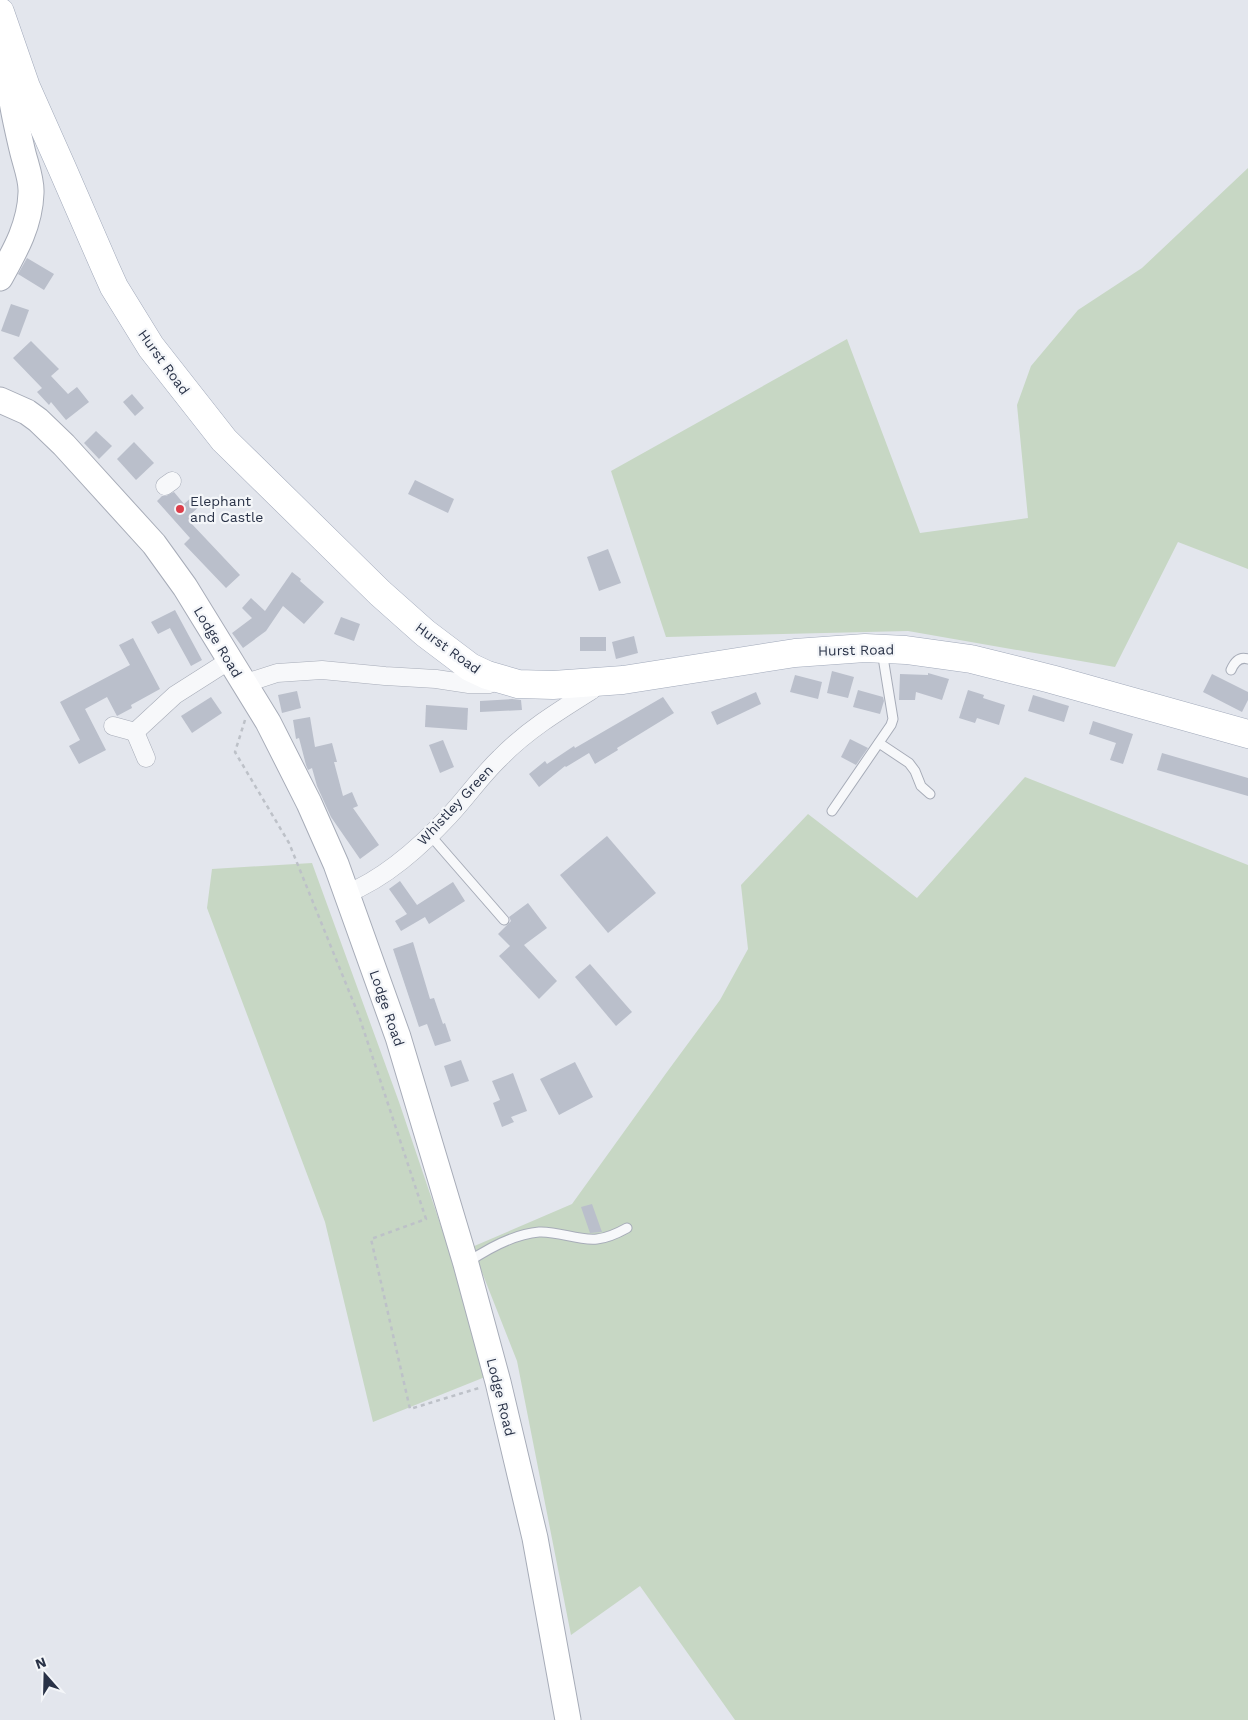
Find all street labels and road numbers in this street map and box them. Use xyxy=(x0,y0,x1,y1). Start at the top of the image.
street label: Hurst Road xyxy=(135,326,193,398)
street label: Lodge Road xyxy=(191,604,245,680)
street label: Hurst Road xyxy=(412,619,484,677)
street label: Hurst Road xyxy=(818,641,894,659)
street label: Whistley Green xyxy=(414,762,496,848)
street label: Lodge Road xyxy=(366,968,408,1048)
street label: Lodge Road xyxy=(484,1356,518,1438)

